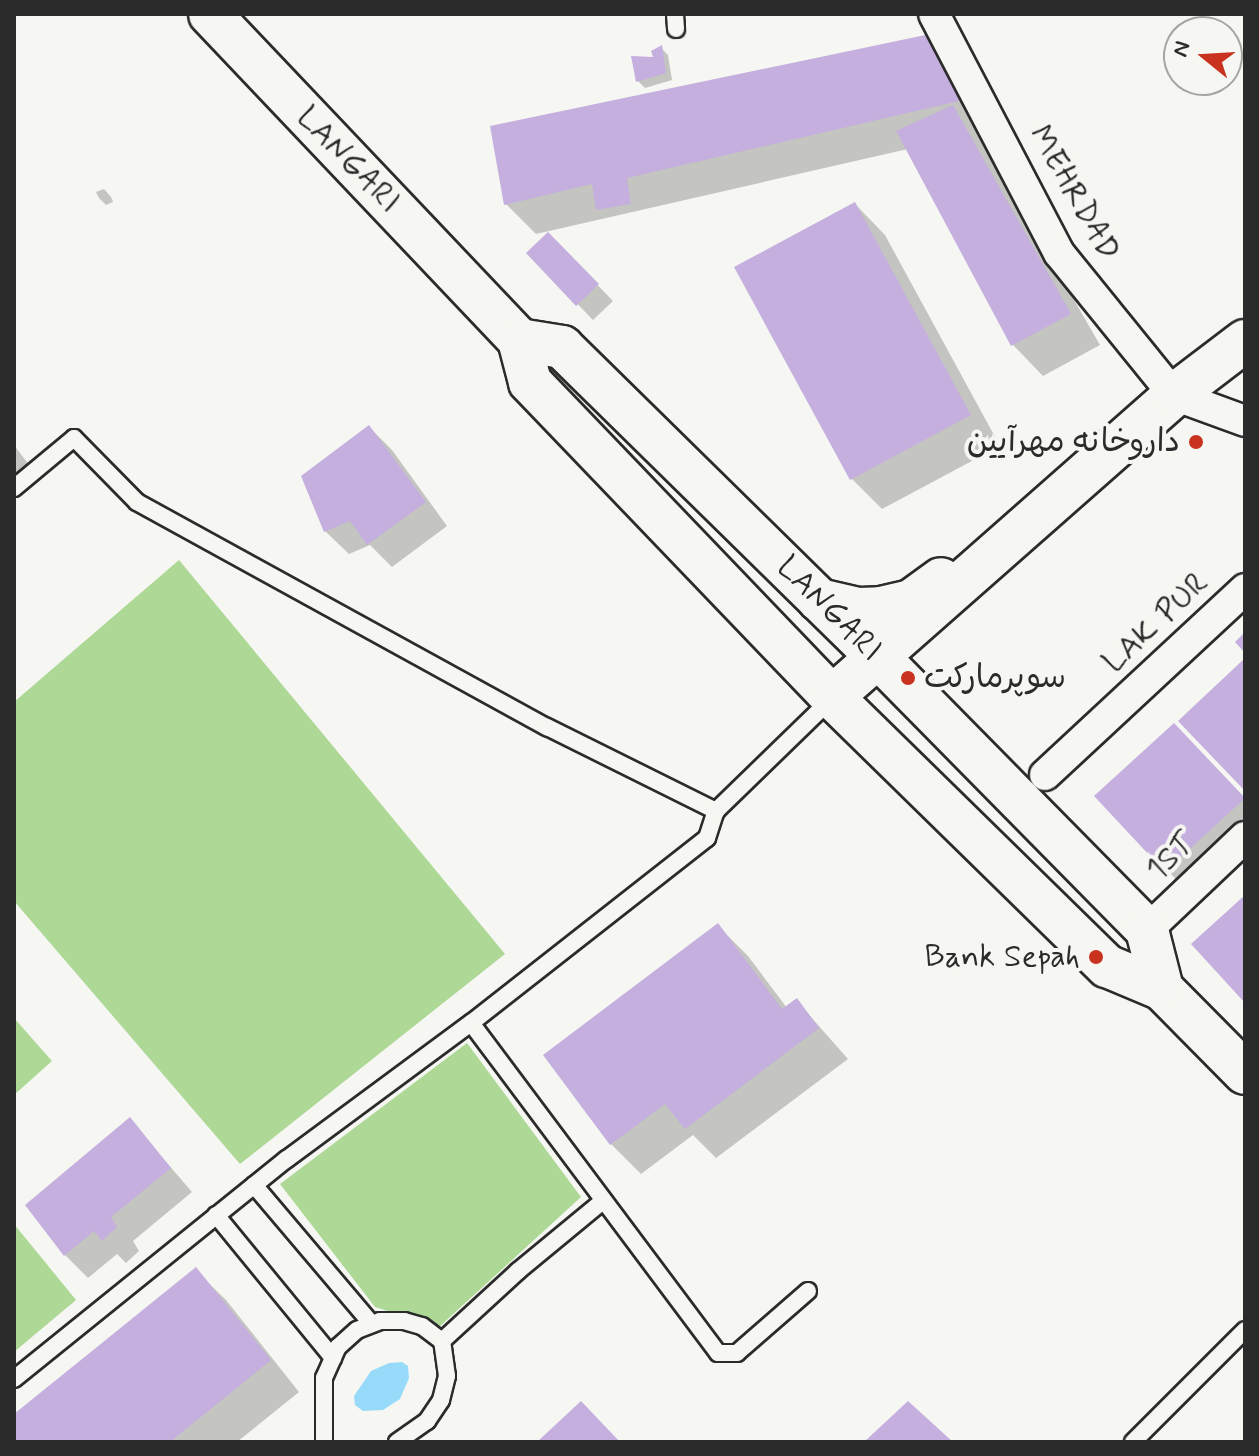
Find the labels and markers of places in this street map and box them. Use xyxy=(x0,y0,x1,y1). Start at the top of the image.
place label: داروخانه مهرآیین xyxy=(967,423,1180,461)
marker: داروخانه مهرآیین xyxy=(1187,433,1205,451)
place label: سوپرمارکت xyxy=(924,659,1066,697)
marker: سوپرمارکت xyxy=(899,669,917,687)
place label: Bank Sepah xyxy=(924,938,1080,976)
marker: Bank Sepah xyxy=(1087,948,1105,966)

